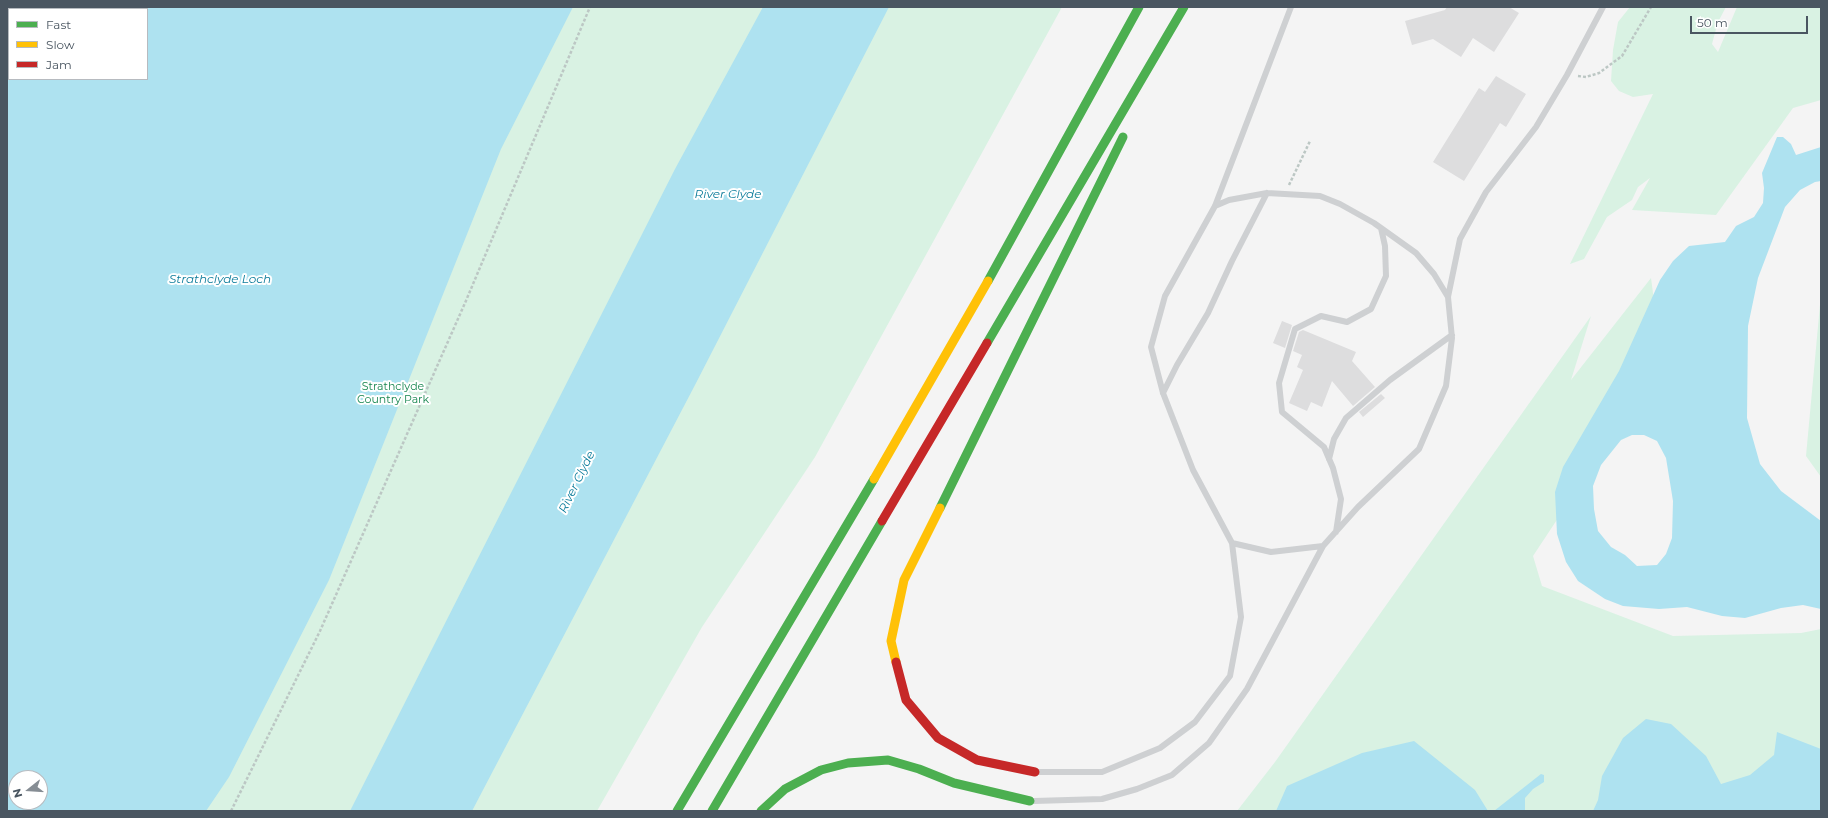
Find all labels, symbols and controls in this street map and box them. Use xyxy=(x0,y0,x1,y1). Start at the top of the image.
legend xyxy=(8,8,148,80)
scale bar xyxy=(1692,8,1810,34)
text: 50 m xyxy=(1697,15,1728,30)
text: Fast xyxy=(46,17,71,32)
text: Slow xyxy=(46,37,75,52)
text: Jam xyxy=(46,57,72,72)
water label: River Clyde xyxy=(695,187,761,201)
water label: Strathclyde Loch xyxy=(169,272,271,286)
park label: Strathclyde Country Park xyxy=(357,380,429,406)
water label: River Clyde xyxy=(556,449,598,515)
north arrow xyxy=(8,770,48,810)
text: N xyxy=(9,787,25,800)

